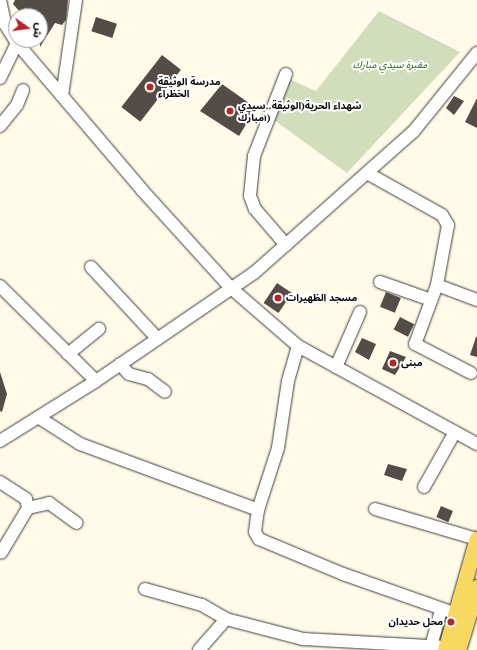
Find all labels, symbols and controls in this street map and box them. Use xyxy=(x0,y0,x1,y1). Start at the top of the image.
north arrow xyxy=(8,8,48,48)
text: ش xyxy=(30,22,47,40)
park label: مقبرة سيدي مبارك xyxy=(353,59,427,71)
place label: مدرسة الوثيقة الخظراء xyxy=(158,75,221,98)
marker: مدرسة الوثيقة الخظراء xyxy=(145,82,155,92)
place label: شهداء الحرية(الوثيقة..سيدي امبارك) xyxy=(238,99,362,122)
marker: شهداء الحرية(الوثيقة..سيدي امبارك) xyxy=(225,106,235,116)
place label: مسجد الظهيرات xyxy=(286,292,357,304)
marker: مسجد الظهيرات xyxy=(273,293,283,303)
place label: مبنى xyxy=(401,357,422,369)
marker: مبنى xyxy=(388,358,398,368)
place label: محل حديدان xyxy=(389,616,443,628)
marker: محل حديدان xyxy=(446,617,456,627)

